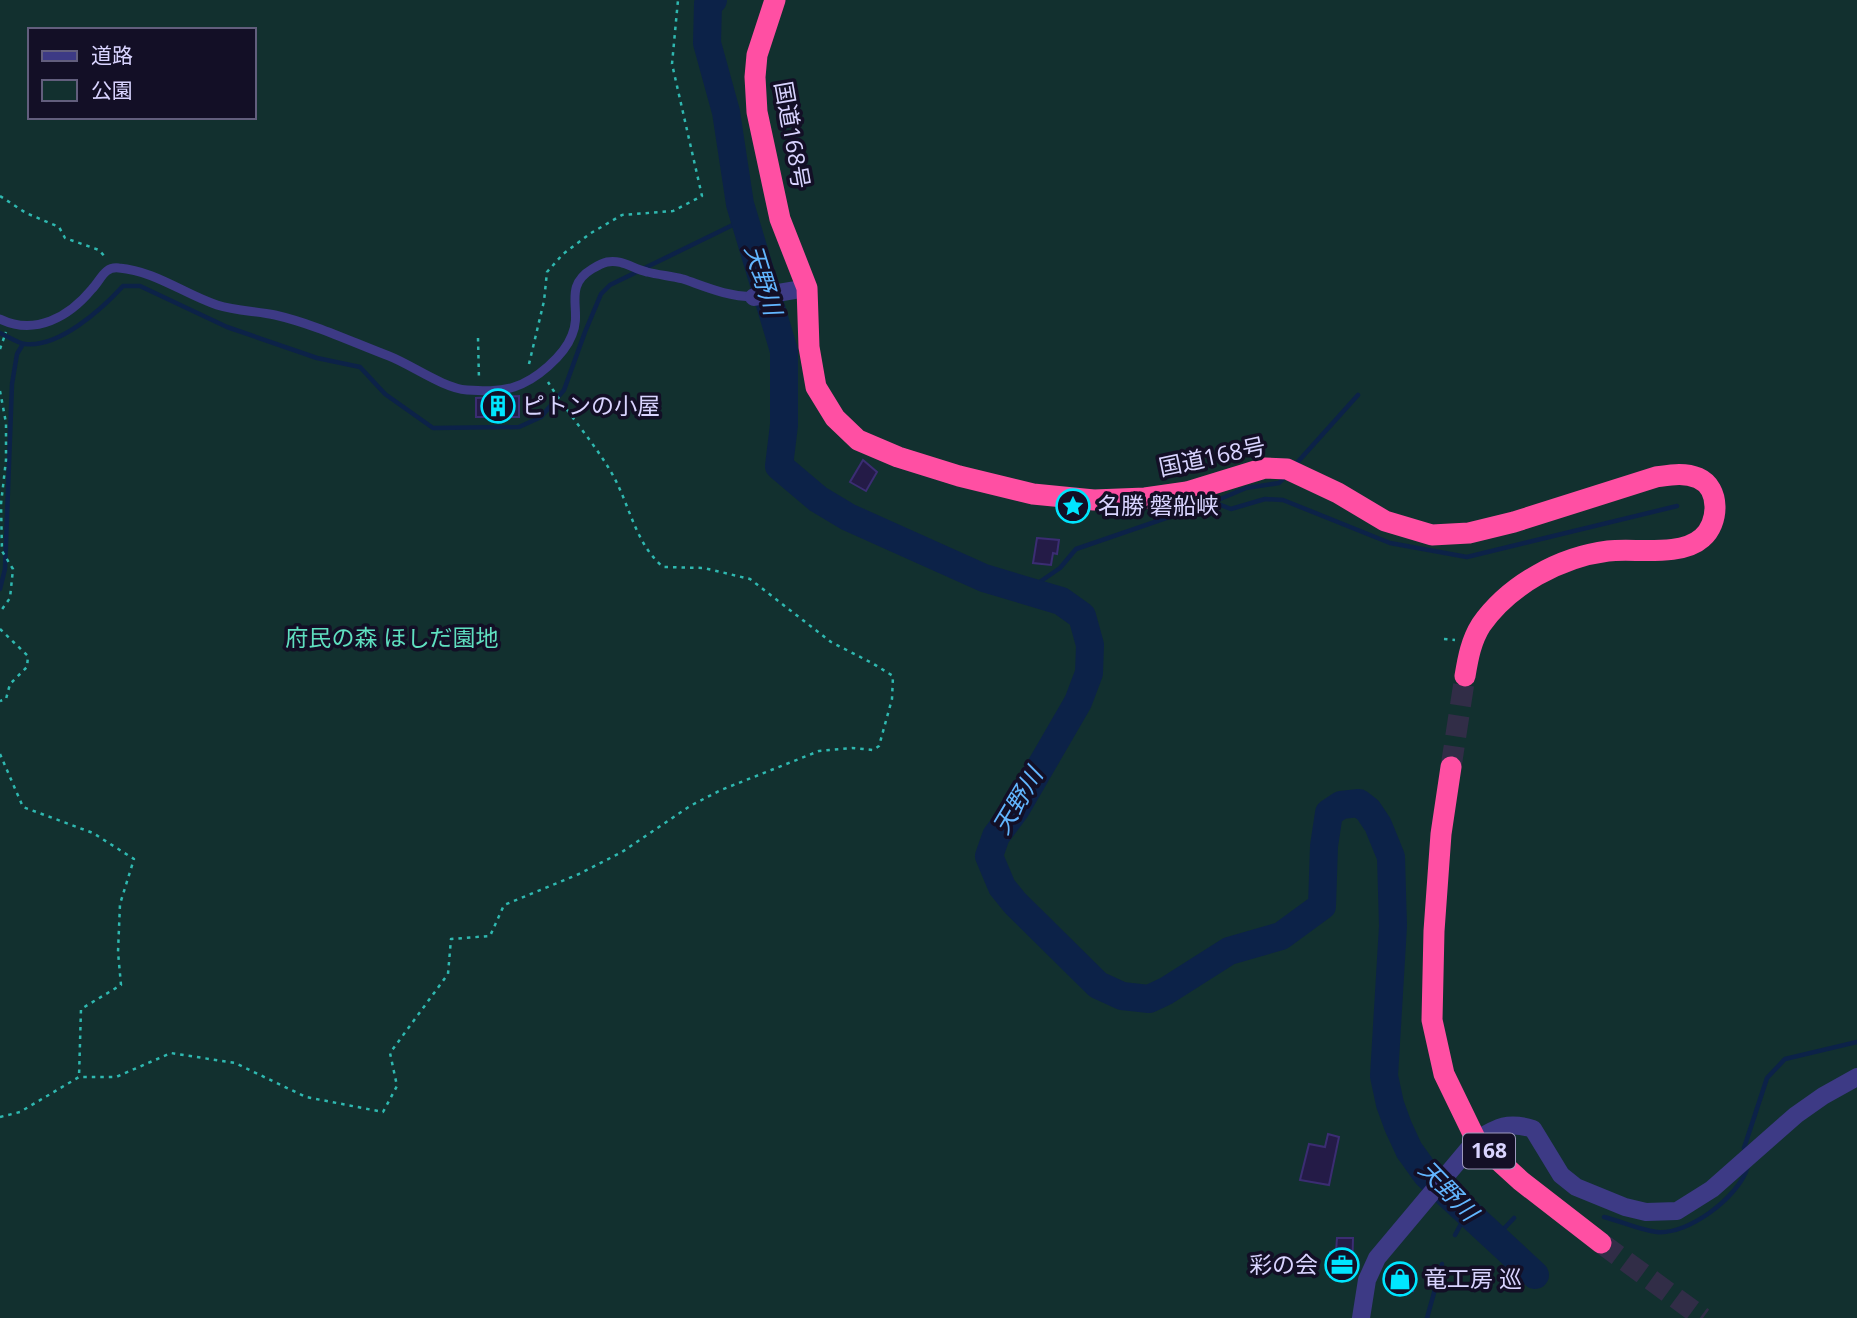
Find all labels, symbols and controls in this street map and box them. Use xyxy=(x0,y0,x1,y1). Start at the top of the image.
legend xyxy=(28,28,256,119)
text: 道路 xyxy=(91,41,133,69)
text: 公園 xyxy=(91,76,133,104)
street label: 国道168号 xyxy=(768,79,818,191)
water label: 天野川 xyxy=(738,240,792,322)
building icon: ピトンの小屋 xyxy=(479,387,517,425)
place label: ピトンの小屋 xyxy=(522,389,660,421)
street label: 国道168号 xyxy=(1155,429,1268,483)
place icon: 名勝 磐船峡 xyxy=(1054,487,1092,525)
place label: 名勝 磐船峡 xyxy=(1098,489,1219,521)
park label: 府民の森 ほしだ園地 xyxy=(286,621,498,653)
water label: 天野川 xyxy=(984,758,1051,840)
road number: 168 xyxy=(1463,1134,1515,1168)
water label: 天野川 xyxy=(1412,1153,1488,1229)
office icon: 彩の会 xyxy=(1323,1246,1361,1284)
place label: 彩の会 xyxy=(1249,1248,1318,1280)
shop icon: 竜工房 巡 xyxy=(1381,1260,1419,1298)
place label: 竜工房 巡 xyxy=(1424,1262,1522,1294)

